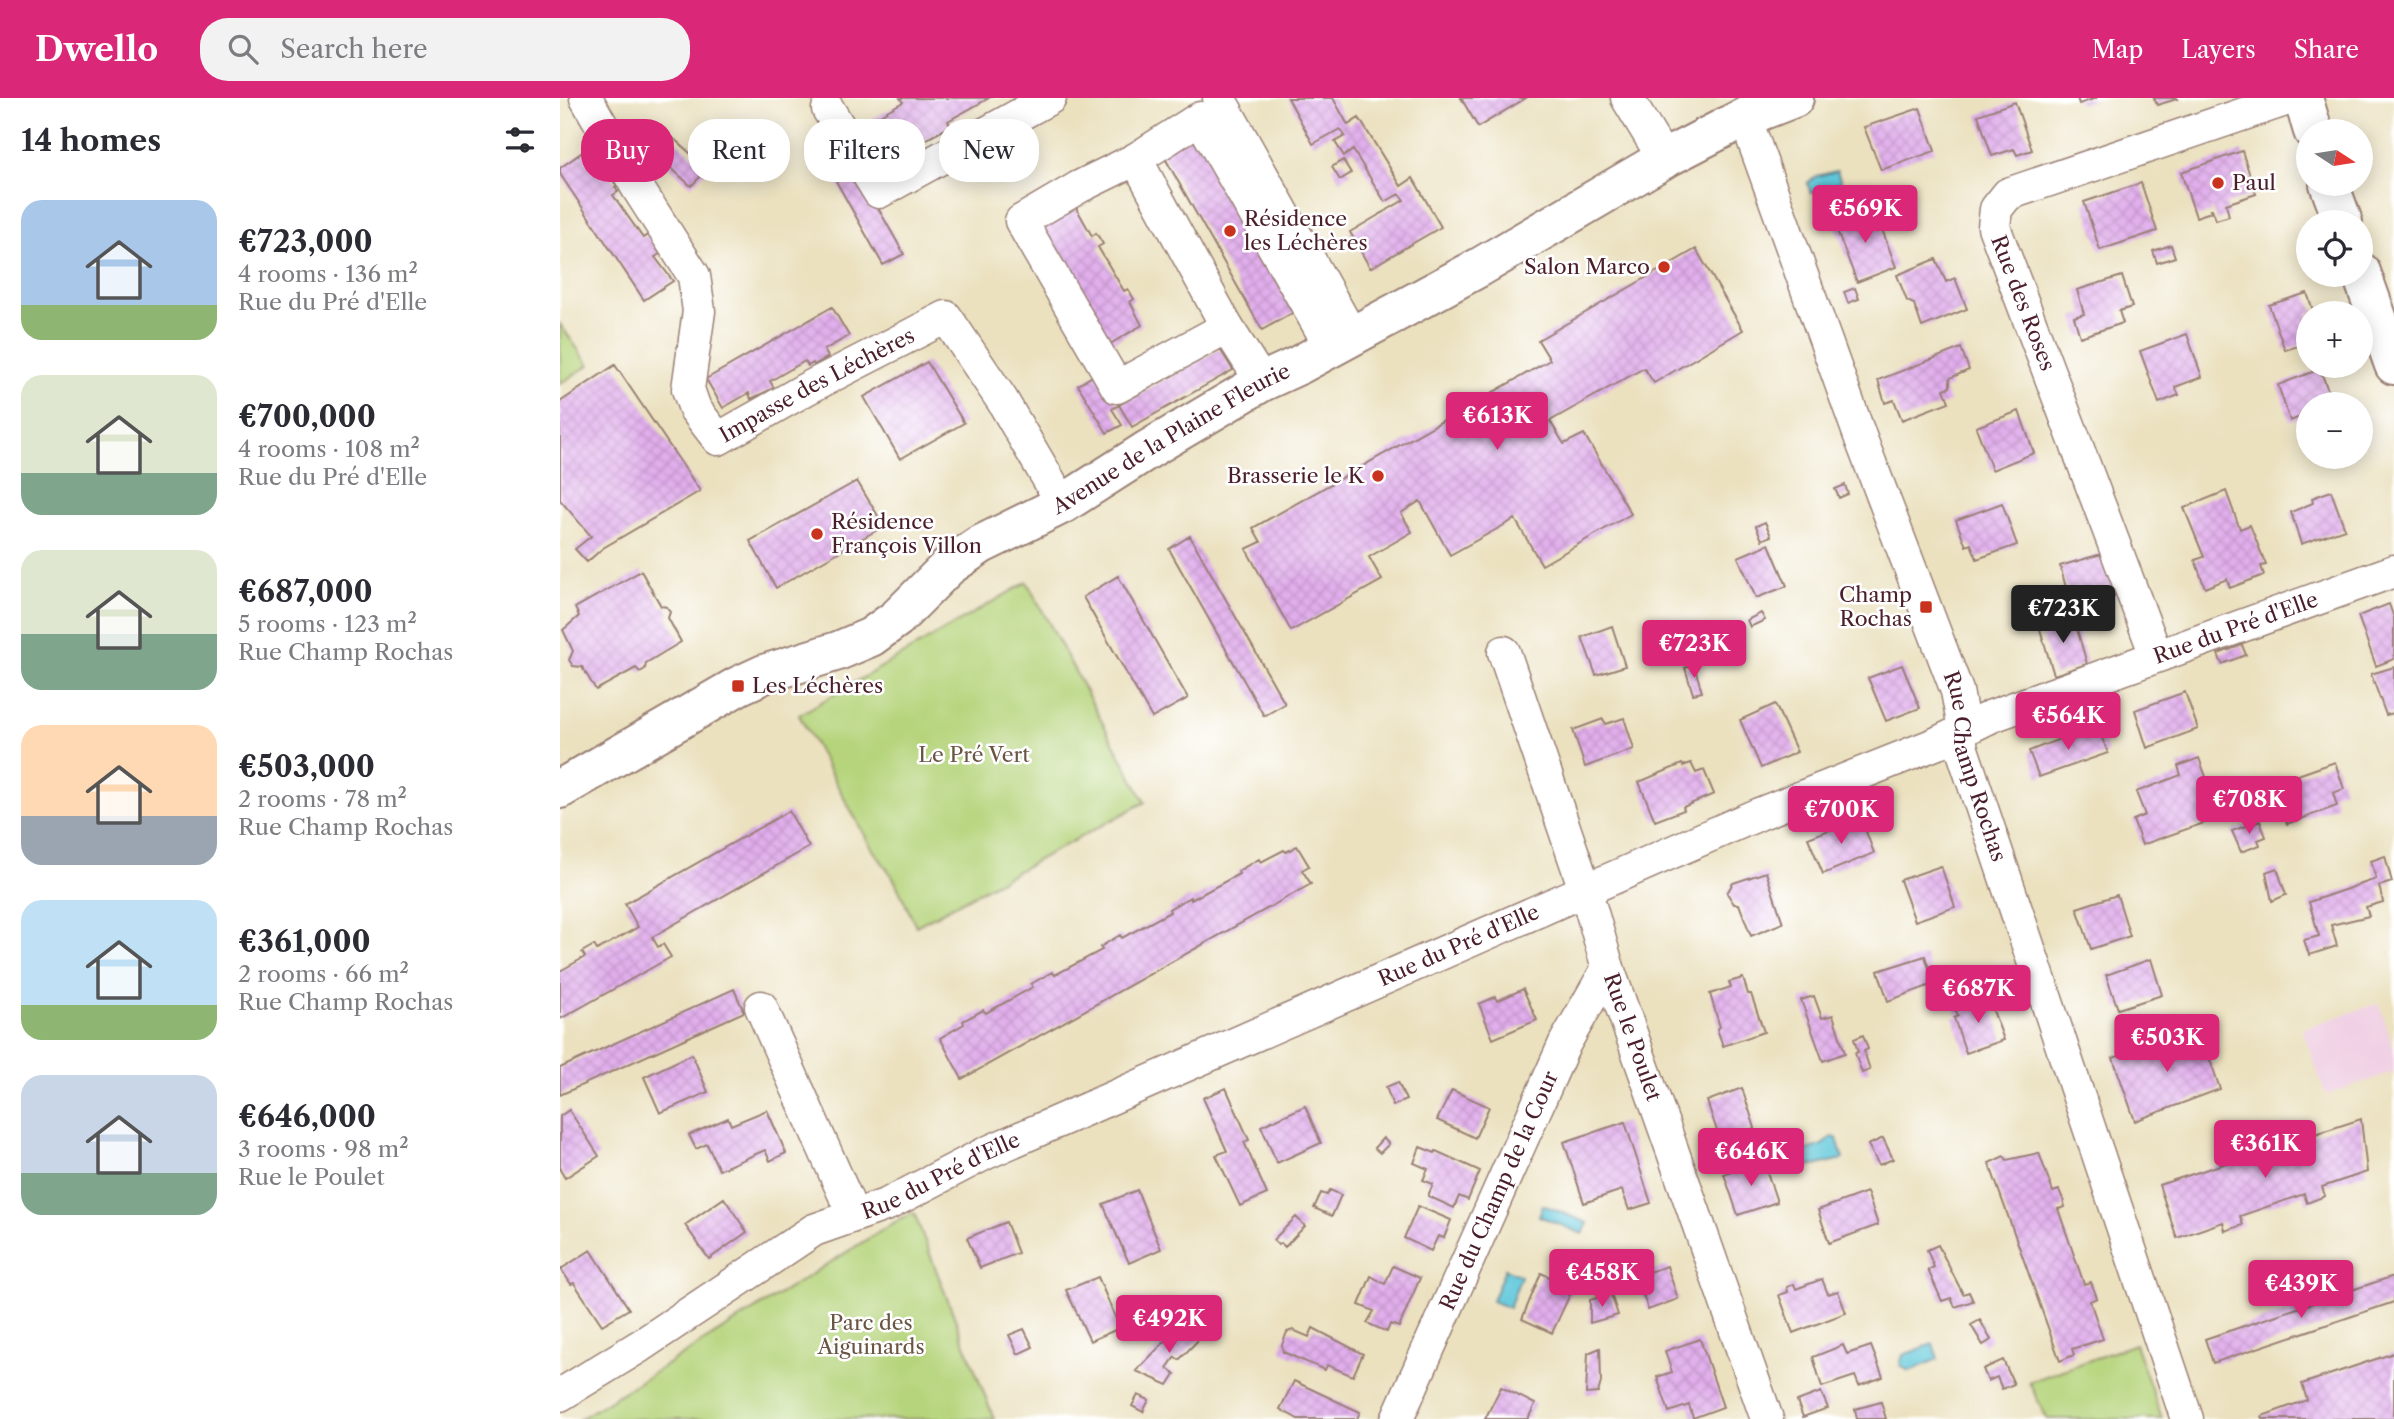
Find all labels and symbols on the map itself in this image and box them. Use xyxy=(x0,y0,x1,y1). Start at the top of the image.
north arrow xyxy=(2296,119,2373,196)
place label: Paul xyxy=(2232,170,2276,195)
marker: Paul xyxy=(2210,175,2226,191)
pin: €569K xyxy=(1816,186,1914,245)
place label: Résidence les Léchères xyxy=(1244,206,1368,255)
marker: Résidence les Léchères xyxy=(1222,223,1238,239)
street label: Rue des Roses xyxy=(1986,232,2061,374)
place label: Salon Marco xyxy=(1524,254,1650,279)
marker: Salon Marco xyxy=(1656,259,1672,275)
street label: Impasse des Léchères xyxy=(715,322,918,448)
street label: Avenue de la Plaine Fleurie xyxy=(1048,358,1294,520)
pin: €613K xyxy=(1448,392,1546,452)
place label: Brasserie le K xyxy=(1227,463,1365,488)
marker: Brasserie le K xyxy=(1370,468,1386,484)
place label: Résidence François Villon xyxy=(831,509,982,558)
marker: Résidence François Villon xyxy=(809,526,825,542)
place label: Champ Rochas xyxy=(1839,582,1912,631)
pin: €723K xyxy=(2014,586,2112,645)
street label: Rue du Pré d'Elle xyxy=(2150,586,2321,669)
marker: Champ Rochas xyxy=(1918,599,1934,615)
pin: €723K xyxy=(1645,620,1743,680)
street label: Rue Champ Rochas xyxy=(1939,667,2012,864)
place label: Les Léchères xyxy=(752,673,883,698)
marker: Les Léchères xyxy=(730,678,746,694)
pin: €564K xyxy=(2019,692,2117,752)
park label: Le Pré Vert xyxy=(918,742,1030,767)
pin: €708K xyxy=(2200,776,2298,836)
pin: €700K xyxy=(1792,786,1890,846)
street label: Rue du Pré d'Elle xyxy=(1374,899,1543,991)
pin: €687K xyxy=(1929,965,2027,1025)
street label: Rue le Poulet xyxy=(1599,970,1667,1105)
pin: €503K xyxy=(2118,1014,2216,1074)
street label: Rue du Champ de la Cour xyxy=(1434,1067,1563,1314)
pin: €361K xyxy=(2216,1121,2314,1180)
street label: Rue du Pré d'Elle xyxy=(858,1127,1023,1224)
pin: €646K xyxy=(1702,1128,1800,1188)
pin: €458K xyxy=(1553,1250,1651,1309)
pin: €439K xyxy=(2252,1260,2350,1320)
pin: €492K xyxy=(1120,1296,1218,1355)
park label: Parc des Aiguinards xyxy=(816,1310,925,1359)

